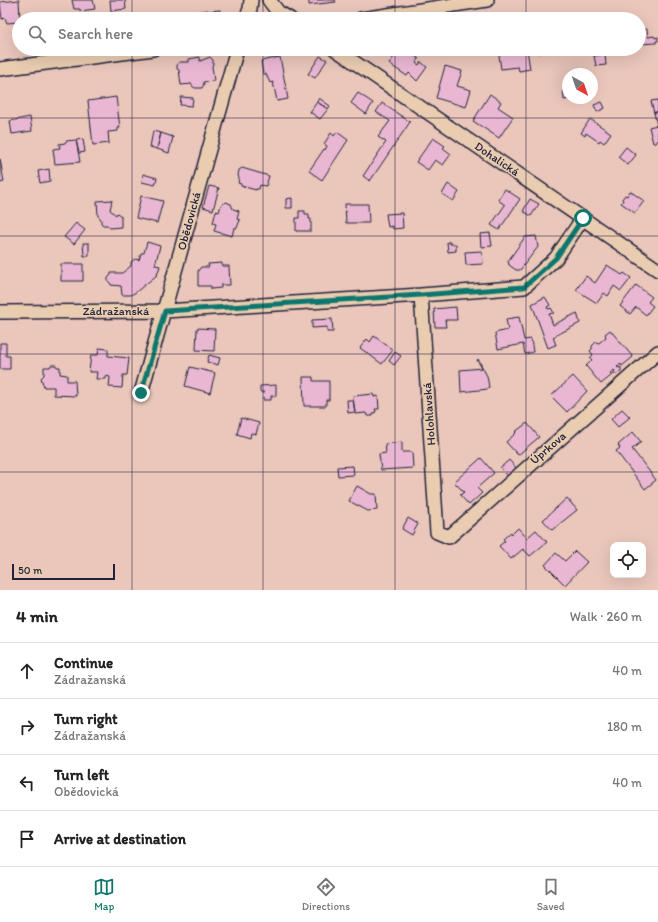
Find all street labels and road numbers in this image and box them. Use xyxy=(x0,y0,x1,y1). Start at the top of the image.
street label: Dohalická xyxy=(472,139,523,179)
street label: Obědovická xyxy=(174,190,204,252)
street label: Zádražanská xyxy=(83,304,150,318)
street label: Holohlavská xyxy=(420,381,438,446)
street label: Úprkova xyxy=(527,429,569,467)

